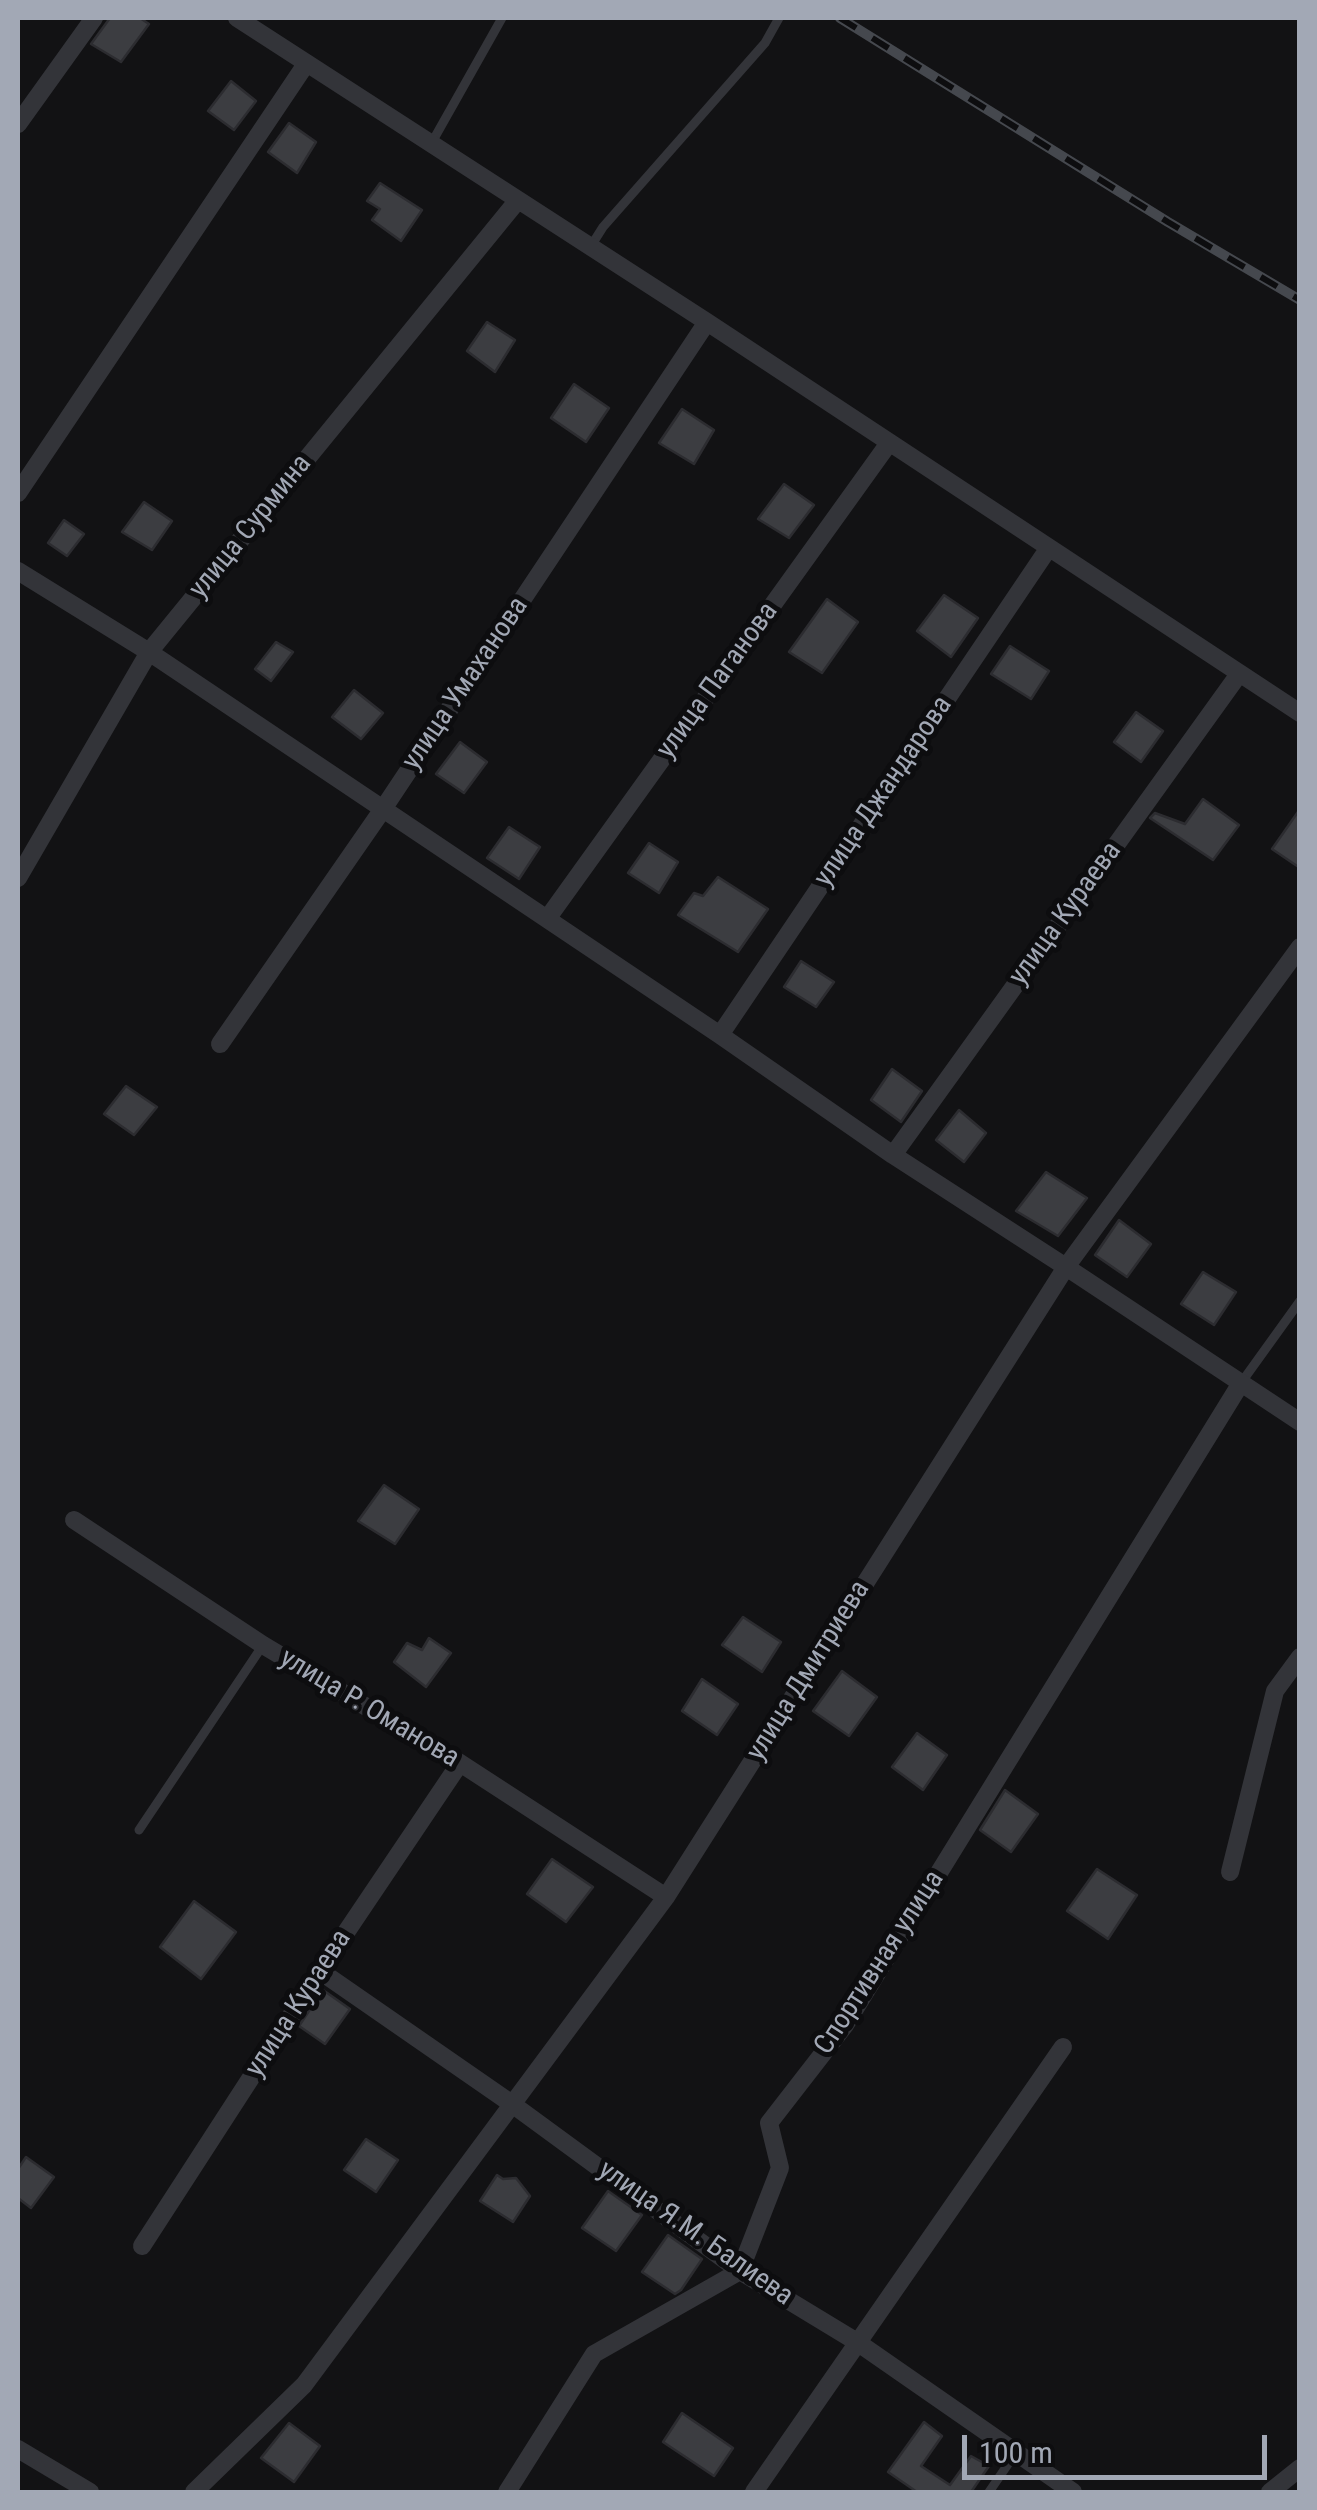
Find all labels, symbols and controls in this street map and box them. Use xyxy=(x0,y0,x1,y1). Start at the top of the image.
street label: улица Сурмина xyxy=(183,448,319,606)
street label: улица Умаханова xyxy=(396,591,536,777)
street label: улица Паганова xyxy=(650,596,786,766)
street label: улица Джандарова xyxy=(808,690,960,894)
street label: улица Кураева xyxy=(1003,836,1129,992)
street label: улица Дмитриева xyxy=(740,1575,878,1767)
street label: улица Р. Оманова xyxy=(273,1642,465,1776)
street label: Спортивная улица xyxy=(808,1865,952,2061)
street label: улица Кураева xyxy=(239,1924,359,2084)
street label: улица Я.М. Балиева xyxy=(591,2154,799,2314)
scale bar xyxy=(967,2415,1272,2477)
text: 100 m xyxy=(979,2435,1053,2470)

